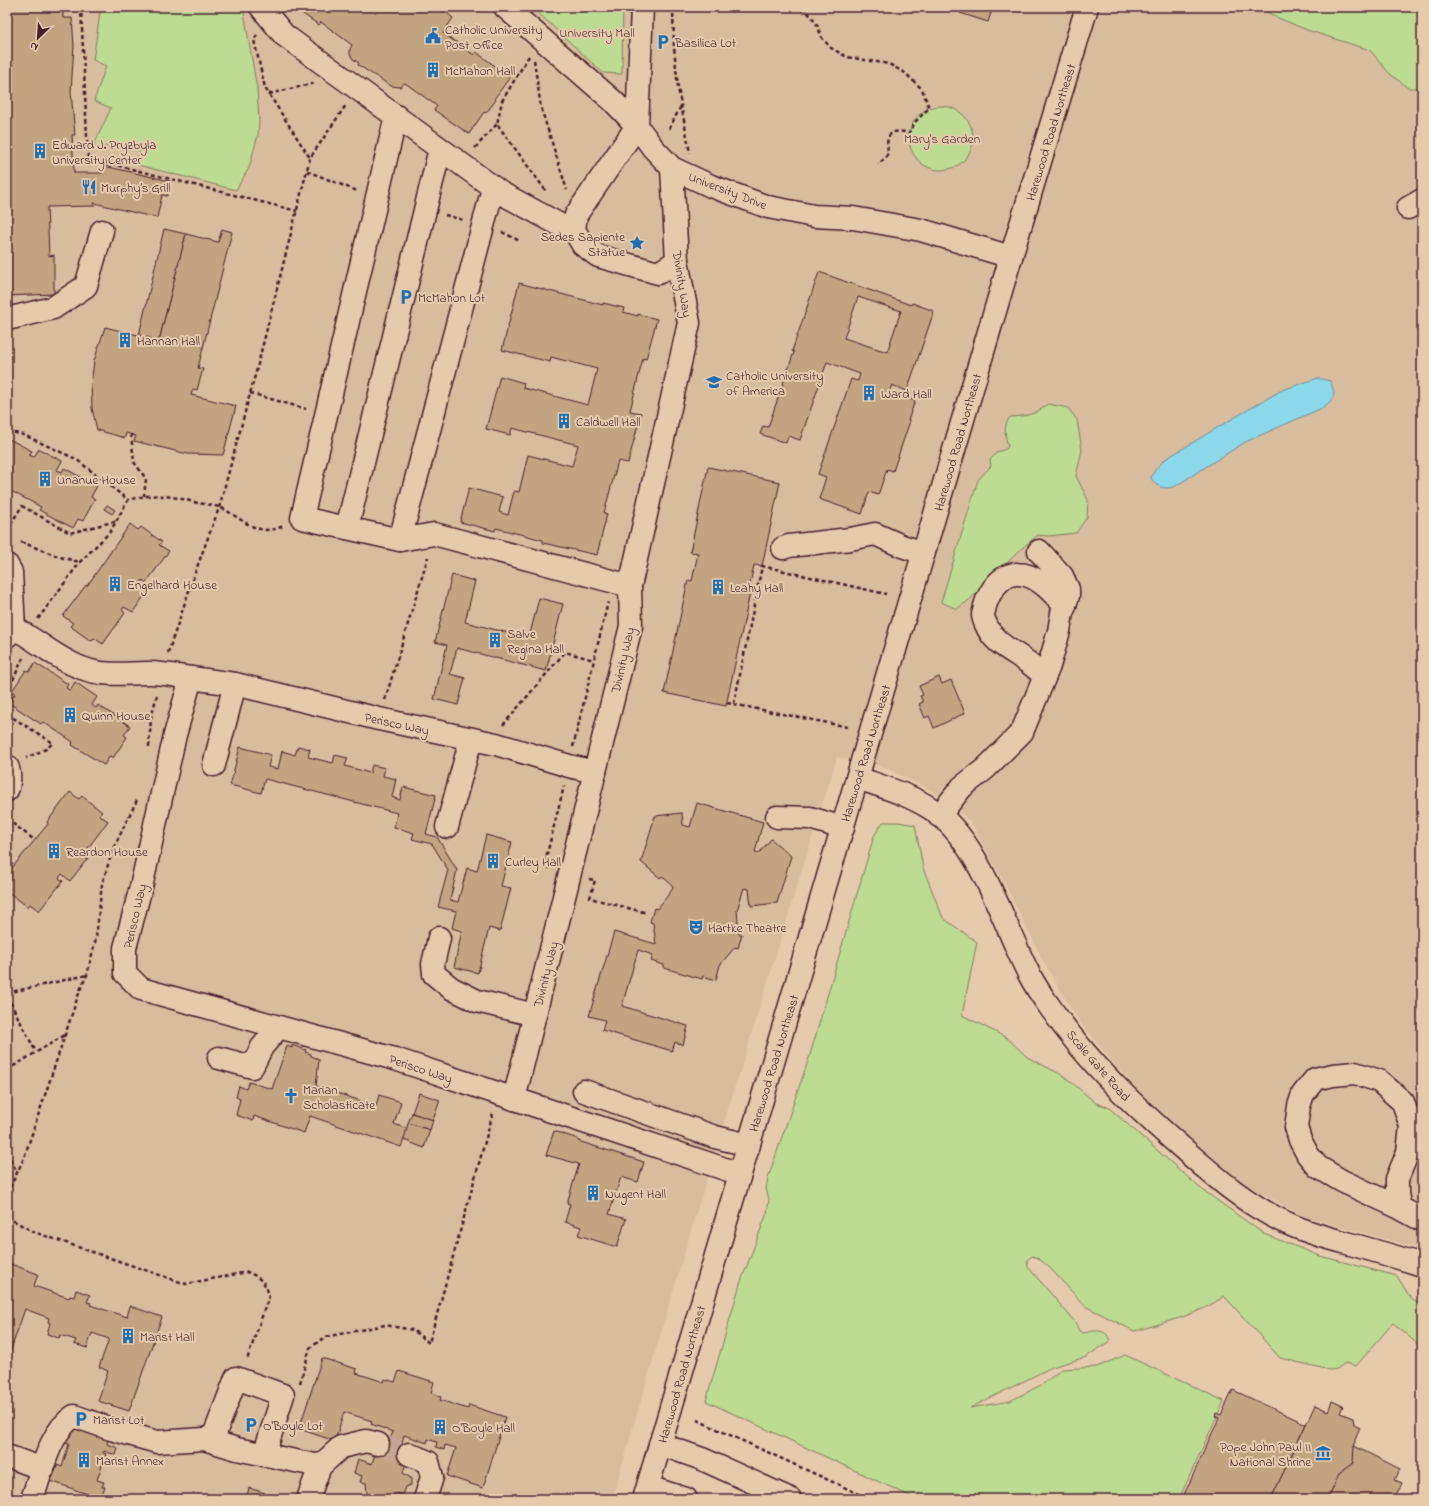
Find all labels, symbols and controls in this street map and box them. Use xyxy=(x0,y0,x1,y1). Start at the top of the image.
north arrow xyxy=(18,18,58,58)
place label: Catholic University Post Office xyxy=(445,21,542,55)
park label: University Mall xyxy=(559,24,635,44)
public building icon: Catholic University Post Office xyxy=(424,27,442,45)
parking icon: Basilica Lot xyxy=(654,33,672,51)
place label: Basilica Lot xyxy=(674,34,737,53)
text: N xyxy=(27,37,41,55)
building icon: McMahon Hall xyxy=(424,61,442,79)
street label: Harewood Road Northeast xyxy=(1022,61,1082,203)
place label: McMahon Hall xyxy=(445,62,515,81)
park label: Mary's Garden xyxy=(904,130,980,150)
place label: Edward J. Pryzbyla University Center xyxy=(52,136,156,171)
building icon: Edward J. Pryzbyla University Center xyxy=(31,142,49,160)
street label: University Drive xyxy=(685,168,770,216)
restaurant icon: Murphy’s Grill xyxy=(80,178,98,196)
place label: Murphy’s Grill xyxy=(101,179,171,199)
place label: Sedes Sapiente Statue xyxy=(541,228,625,262)
place icon: Sedes Sapiente Statue xyxy=(628,234,646,252)
street label: Divinity Way xyxy=(666,249,696,319)
parking icon: McMahon Lot xyxy=(397,288,415,306)
place label: McMahon Lot xyxy=(418,289,486,308)
building icon: Hannan Hall xyxy=(116,331,134,349)
place label: Hannan Hall xyxy=(137,332,200,351)
place label: Catholic University of America xyxy=(726,367,823,401)
street label: Harewood Road Northeast xyxy=(930,371,987,513)
school or university icon: Catholic University of America xyxy=(705,373,723,391)
building icon: Ward Hall xyxy=(860,384,878,402)
place label: Ward Hall xyxy=(881,385,932,404)
building icon: Caldwell Hall xyxy=(555,412,573,430)
place label: Caldwell Hall xyxy=(576,413,641,432)
building icon: Unanue House xyxy=(36,470,54,488)
place label: Unanue House xyxy=(57,471,136,490)
building icon: Engelhard House xyxy=(106,575,124,593)
place label: Engelhard House xyxy=(127,576,217,596)
building icon: Leahy Hall xyxy=(709,578,727,596)
place label: Leahy Hall xyxy=(730,579,783,599)
place label: Salve Regina Hall xyxy=(507,625,564,660)
street label: Divinity Way xyxy=(606,625,641,696)
building icon: Salve Regina Hall xyxy=(486,631,504,649)
street label: Harewood Road Northeast xyxy=(837,682,897,824)
building icon: Quinn House xyxy=(61,706,79,724)
place label: Quinn House xyxy=(82,707,150,726)
street label: Perisco Way xyxy=(362,708,431,742)
building icon: Reardon House xyxy=(45,842,63,860)
place label: Reardon House xyxy=(66,843,148,862)
building icon: Curley Hall xyxy=(484,852,502,870)
place label: Curley Hall xyxy=(505,853,561,873)
street label: Perisco Way xyxy=(119,882,153,951)
theatre icon: Hartke Theatre xyxy=(687,918,705,936)
place label: Hartke Theatre xyxy=(708,919,787,938)
street label: Divinity Way xyxy=(529,939,565,1010)
street label: Harewood Road Northeast xyxy=(745,992,805,1134)
street label: Scale Gate Road xyxy=(1061,1026,1135,1106)
street label: Perisco Way xyxy=(386,1050,455,1090)
place label: Marian Scholasticate xyxy=(303,1081,375,1115)
church icon: Marian Scholasticate xyxy=(282,1087,300,1105)
building icon: Nugent Hall xyxy=(584,1184,602,1202)
place label: Nugent Hall xyxy=(605,1185,666,1205)
street label: Harewood Road Northeast xyxy=(654,1303,711,1445)
building icon: Marist Hall xyxy=(119,1327,137,1345)
place label: Marist Hall xyxy=(140,1328,194,1347)
parking icon: Marist Lot xyxy=(72,1410,90,1428)
place label: Marist Lot xyxy=(93,1411,145,1430)
parking icon: O'Boyle Lot xyxy=(242,1416,260,1434)
place label: O'Boyle Lot xyxy=(263,1417,323,1437)
building icon: O'Boyle Hall xyxy=(431,1418,449,1436)
place label: O'Boyle Hall xyxy=(452,1419,515,1439)
place label: Pope John Paul II National Shrine xyxy=(1220,1438,1311,1472)
museum icon: Pope John Paul II National Shrine xyxy=(1314,1444,1332,1462)
building icon: Marist Annex xyxy=(75,1451,93,1469)
place label: Marist Annex xyxy=(96,1452,164,1471)

